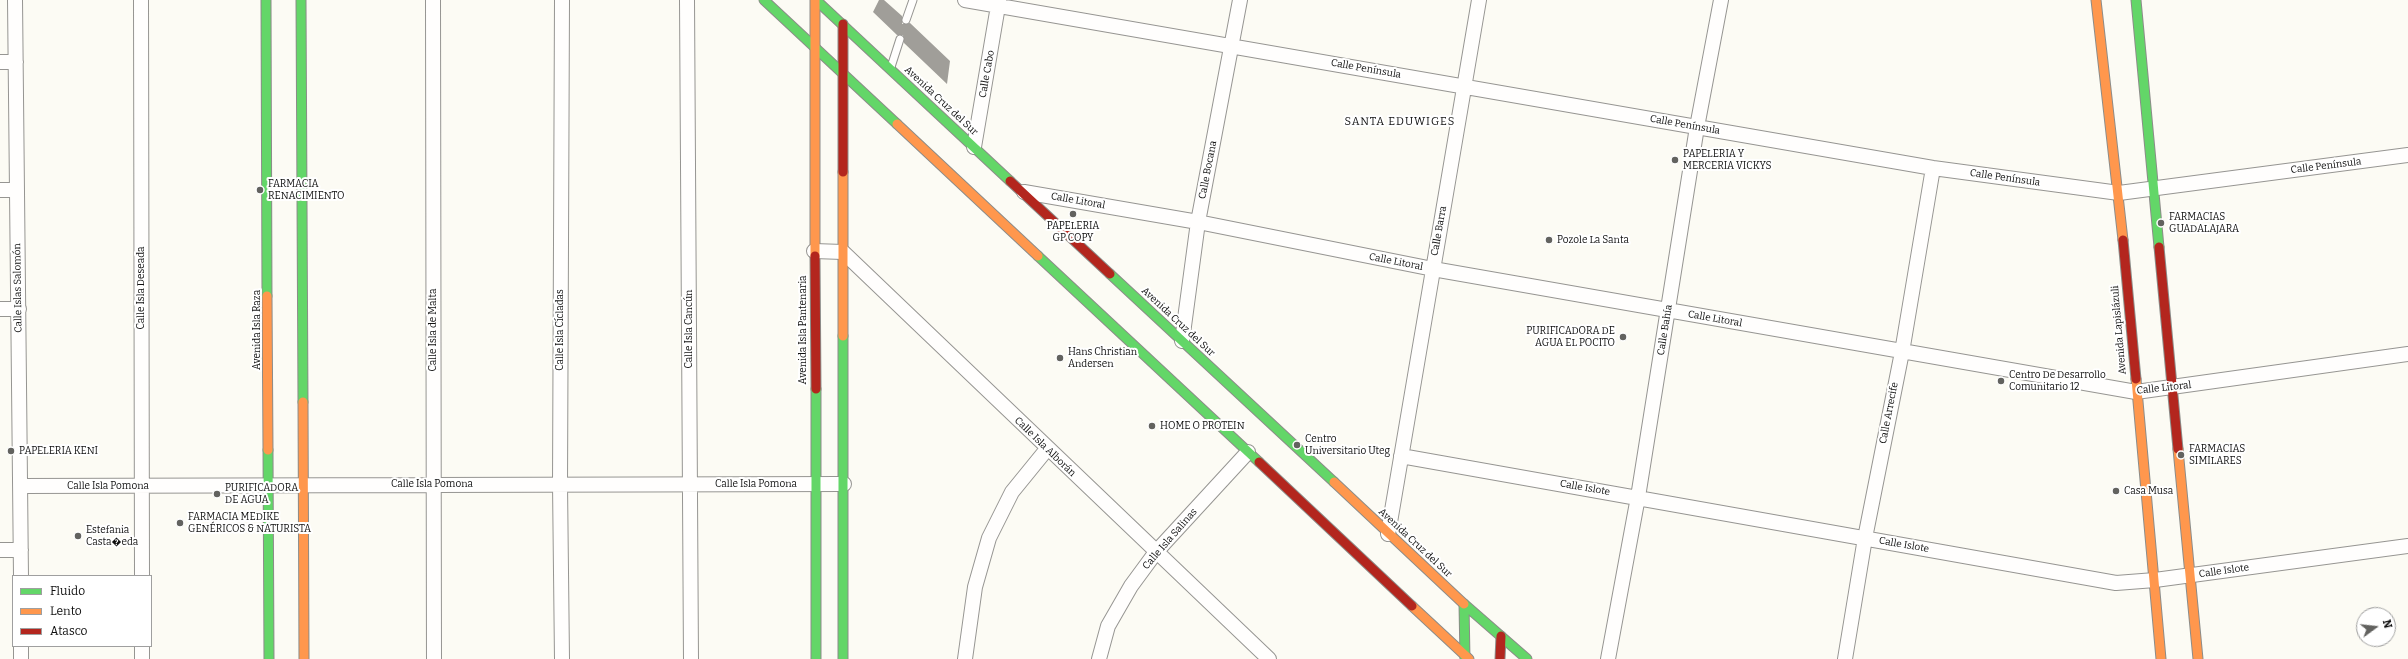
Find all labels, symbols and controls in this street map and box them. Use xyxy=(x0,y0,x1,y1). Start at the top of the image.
street label: Calle Cabo xyxy=(977,49,997,99)
street label: Calle Península xyxy=(1330,57,1402,81)
street label: Avenida Cruz del Sur xyxy=(902,64,980,138)
street label: Calle Península xyxy=(1649,113,1721,137)
district label: SANTA EDUWIGES xyxy=(1345,115,1455,129)
street label: Calle Bocana xyxy=(1196,140,1220,200)
place label: PAPELERIA Y MERCERIA VICKYS xyxy=(1683,148,1772,172)
marker: PAPELERIA Y MERCERIA VICKYS xyxy=(1670,155,1680,165)
street label: Calle Península xyxy=(2290,156,2362,176)
street label: Calle Península xyxy=(1969,167,2041,189)
place label: FARMACIA RENACIMIENTO xyxy=(268,178,345,202)
marker: FARMACIA RENACIMIENTO xyxy=(255,185,265,195)
street label: Calle Litoral xyxy=(1050,190,1106,212)
street label: Calle Barra xyxy=(1429,205,1449,257)
marker: PAPELERIA GP COPY xyxy=(1068,209,1078,219)
place label: FARMACIAS GUADALAJARA xyxy=(2169,211,2239,234)
marker: FARMACIAS GUADALAJARA xyxy=(2156,218,2166,228)
place label: PAPELERIA GP COPY xyxy=(1047,220,1099,244)
place label: Pozole La Santa xyxy=(1557,234,1629,246)
marker: Pozole La Santa xyxy=(1544,235,1554,245)
street label: Calle Islas Salomón xyxy=(11,243,25,333)
street label: Calle Isla Deseada xyxy=(135,247,147,329)
street label: Calle Litoral xyxy=(1368,251,1424,273)
street label: Avenida Isla Pantenaria xyxy=(797,276,809,384)
street label: Avenida Cruz del Sur xyxy=(1139,285,1217,359)
street label: Avenida Lapislázuli xyxy=(2109,285,2129,375)
street label: Calle Isla de Malta xyxy=(427,289,439,371)
street label: Calle Isla Cícladas xyxy=(554,289,566,371)
street label: Avenida Isla Raza xyxy=(251,290,263,370)
street label: Calle Isla Cancún xyxy=(683,290,695,368)
street label: Calle Bahía xyxy=(1655,304,1675,356)
street label: Calle Litoral xyxy=(1687,308,1743,330)
place label: PURIFICADORA DE AGUA EL POCITO xyxy=(1526,325,1615,348)
marker: PURIFICADORA DE AGUA EL POCITO xyxy=(1618,332,1628,342)
place label: Hans Christian Andersen xyxy=(1068,346,1137,370)
marker: Hans Christian Andersen xyxy=(1055,353,1065,363)
place label: Centro De Desarrollo Comunitario 12 xyxy=(2009,369,2106,392)
marker: Centro De Desarrollo Comunitario 12 xyxy=(1996,376,2006,386)
street label: Calle Litoral xyxy=(2136,379,2192,397)
street label: Calle Arrecife xyxy=(1877,381,1901,445)
street label: Calle Isla Alborán xyxy=(1012,415,1078,479)
place label: HOME O PROTEIN xyxy=(1160,420,1245,432)
marker: HOME O PROTEIN xyxy=(1147,421,1157,431)
place label: Centro Universitario Uteg xyxy=(1305,433,1390,456)
marker: Centro Universitario Uteg xyxy=(1292,440,1302,450)
place label: FARMACIAS SIMILARES xyxy=(2189,443,2245,466)
place label: PAPELERIA KENI xyxy=(19,445,98,457)
marker: PAPELERIA KENI xyxy=(6,446,16,456)
marker: FARMACIAS SIMILARES xyxy=(2176,450,2186,460)
street label: Calle Isla Pomona xyxy=(391,478,473,490)
street label: Calle Isla Pomona xyxy=(715,478,797,490)
street label: Calle Islote xyxy=(1559,478,1611,498)
street label: Calle Isla Pomona xyxy=(67,480,149,492)
place label: PURIFICADORA DE AGUA xyxy=(225,482,298,506)
place label: Casa Musa xyxy=(2124,485,2173,497)
marker: Casa Musa xyxy=(2111,486,2121,496)
marker: PURIFICADORA DE AGUA xyxy=(212,489,222,499)
street label: Calle Isla Salinas xyxy=(1140,506,1200,572)
street label: Avenida Cruz del Sur xyxy=(1376,506,1454,580)
place label: FARMACIA MEDIKE GENÉRICOS & NATURISTA xyxy=(188,511,311,534)
marker: FARMACIA MEDIKE GENÉRICOS & NATURISTA xyxy=(175,518,185,528)
place label: Estefania Casta�eda xyxy=(86,524,138,548)
marker: Estefania Casta�eda xyxy=(73,531,83,541)
street label: Calle Islote xyxy=(1878,535,1930,555)
street label: Calle Islote xyxy=(2198,562,2250,580)
legend xyxy=(12,575,152,647)
text: Fluido xyxy=(50,584,85,598)
text: Lento xyxy=(50,604,82,618)
north arrow xyxy=(2356,607,2396,647)
text: N xyxy=(2380,618,2394,630)
text: Atasco xyxy=(50,624,88,638)

